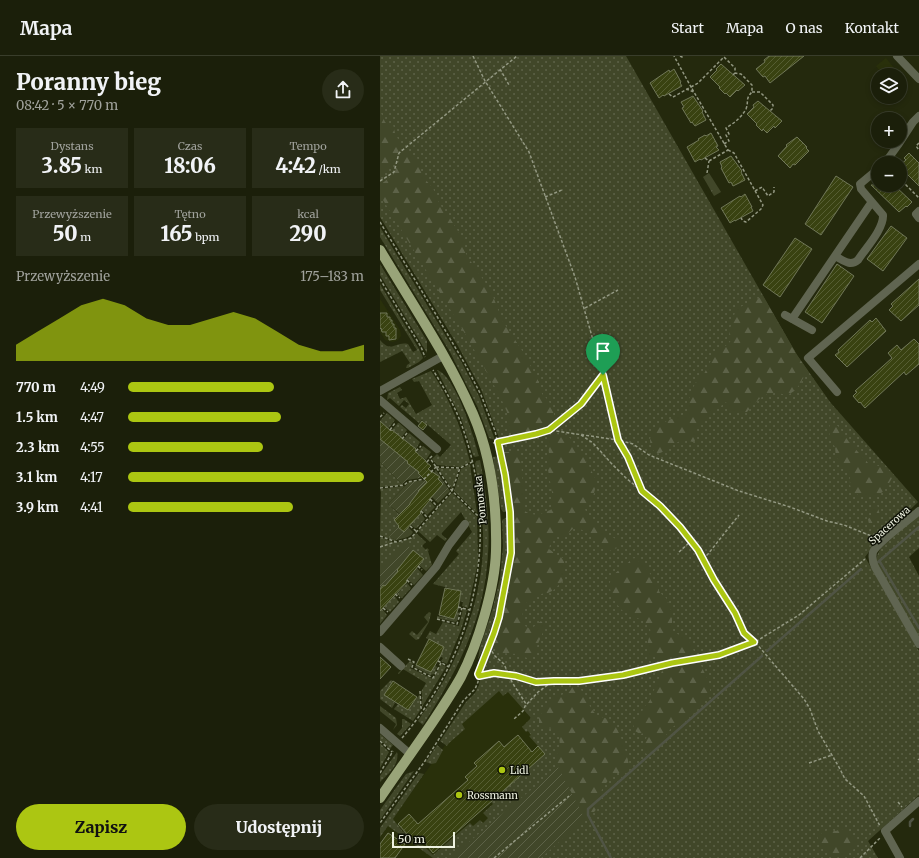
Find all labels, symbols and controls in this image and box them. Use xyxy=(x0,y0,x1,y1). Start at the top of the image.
text: Mapa xyxy=(20,16,72,40)
text: Start xyxy=(671,19,704,37)
text: Mapa xyxy=(726,19,763,37)
text: O nas xyxy=(785,19,823,37)
text: Kontakt xyxy=(845,19,899,37)
text: Poranny bieg xyxy=(16,68,161,96)
map controls xyxy=(871,68,907,192)
button: layers xyxy=(871,68,907,104)
button: share xyxy=(322,69,364,111)
text: 08:42 · 5 × 770 m xyxy=(16,97,118,114)
button: + xyxy=(871,112,907,148)
text: Dystans xyxy=(50,139,94,153)
text: Czas xyxy=(178,139,202,153)
text: Tempo xyxy=(289,139,327,153)
text: 3.85 xyxy=(42,153,82,178)
text: 18:06 xyxy=(164,153,216,178)
text: 4:42 xyxy=(275,153,316,178)
button: − xyxy=(871,156,907,192)
text: km xyxy=(82,162,102,176)
text: /km xyxy=(316,162,341,176)
text: Przewyższenie xyxy=(32,207,112,221)
text: Tętno xyxy=(174,207,206,221)
text: kcal xyxy=(297,207,319,221)
text: 50 xyxy=(53,221,78,246)
text: 165 xyxy=(161,221,193,246)
text: 290 xyxy=(289,221,327,246)
text: m xyxy=(78,230,91,244)
text: bpm xyxy=(193,230,219,244)
text: Przewyższenie xyxy=(16,268,110,285)
text: 175–183 m xyxy=(300,268,364,285)
pin xyxy=(586,334,620,375)
icon: arrive xyxy=(592,340,614,362)
text: 770 m xyxy=(16,379,56,396)
text: 4:49 xyxy=(80,379,105,396)
text: 1.5 km xyxy=(16,409,58,426)
text: 4:47 xyxy=(80,409,104,426)
text: 2.3 km xyxy=(16,439,59,456)
text: 4:55 xyxy=(80,439,105,456)
text: 3.1 km xyxy=(16,469,57,486)
text: 4:17 xyxy=(80,469,103,486)
street label: Pomorska xyxy=(471,474,490,525)
text: 3.9 km xyxy=(16,499,59,516)
text: 4:41 xyxy=(80,499,103,516)
street label: Spacerowa xyxy=(866,503,913,547)
place label: Lidl xyxy=(510,764,529,777)
marker: Lidl xyxy=(497,765,507,775)
place label: Rossmann xyxy=(467,789,518,802)
marker: Rossmann xyxy=(454,790,464,800)
button: Zapisz xyxy=(16,804,186,850)
button: Udostępnij xyxy=(194,804,364,850)
scale bar xyxy=(392,830,455,849)
text: 50 m xyxy=(398,832,425,846)

